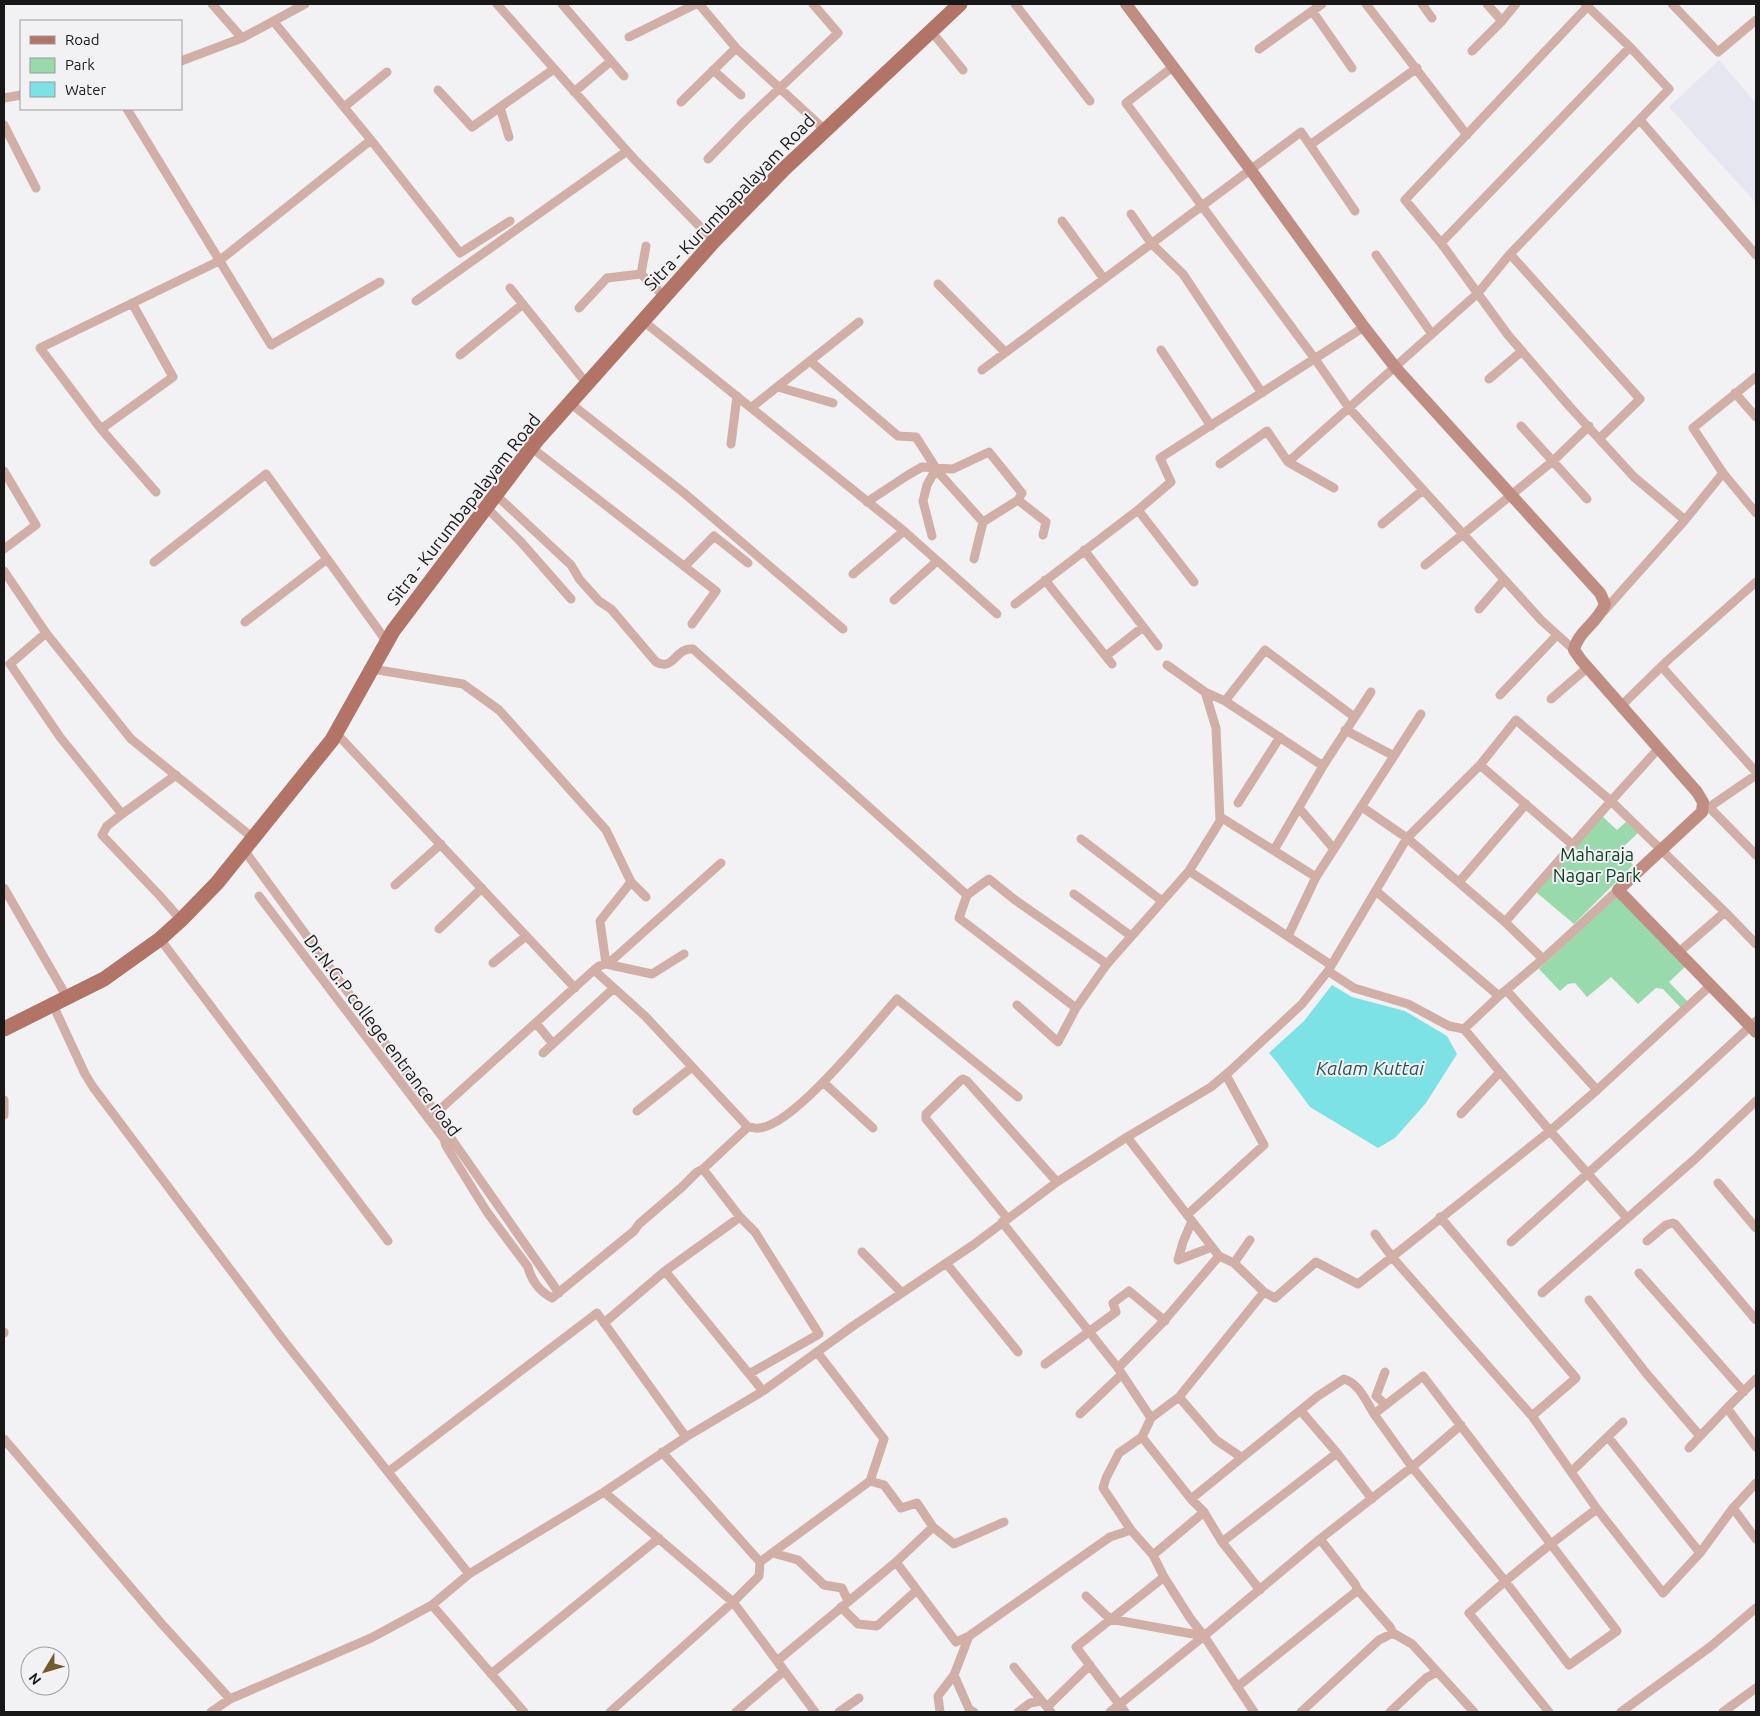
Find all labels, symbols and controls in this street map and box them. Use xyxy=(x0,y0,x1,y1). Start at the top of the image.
legend xyxy=(20,20,182,110)
text: Road xyxy=(65,31,100,48)
text: Park xyxy=(65,56,95,73)
text: Water xyxy=(65,81,106,98)
street label: Sitra - Kurumbapalayam Road xyxy=(640,110,818,294)
street label: Sitra - Kurumbapalayam Road xyxy=(382,410,544,608)
park label: Maharaja Nagar Park xyxy=(1553,844,1641,885)
street label: Dr.N.G.P college entrance road xyxy=(301,930,465,1140)
water label: Kalam Kuttai xyxy=(1316,1057,1425,1079)
north arrow xyxy=(20,1646,70,1696)
text: N xyxy=(25,1670,44,1688)

